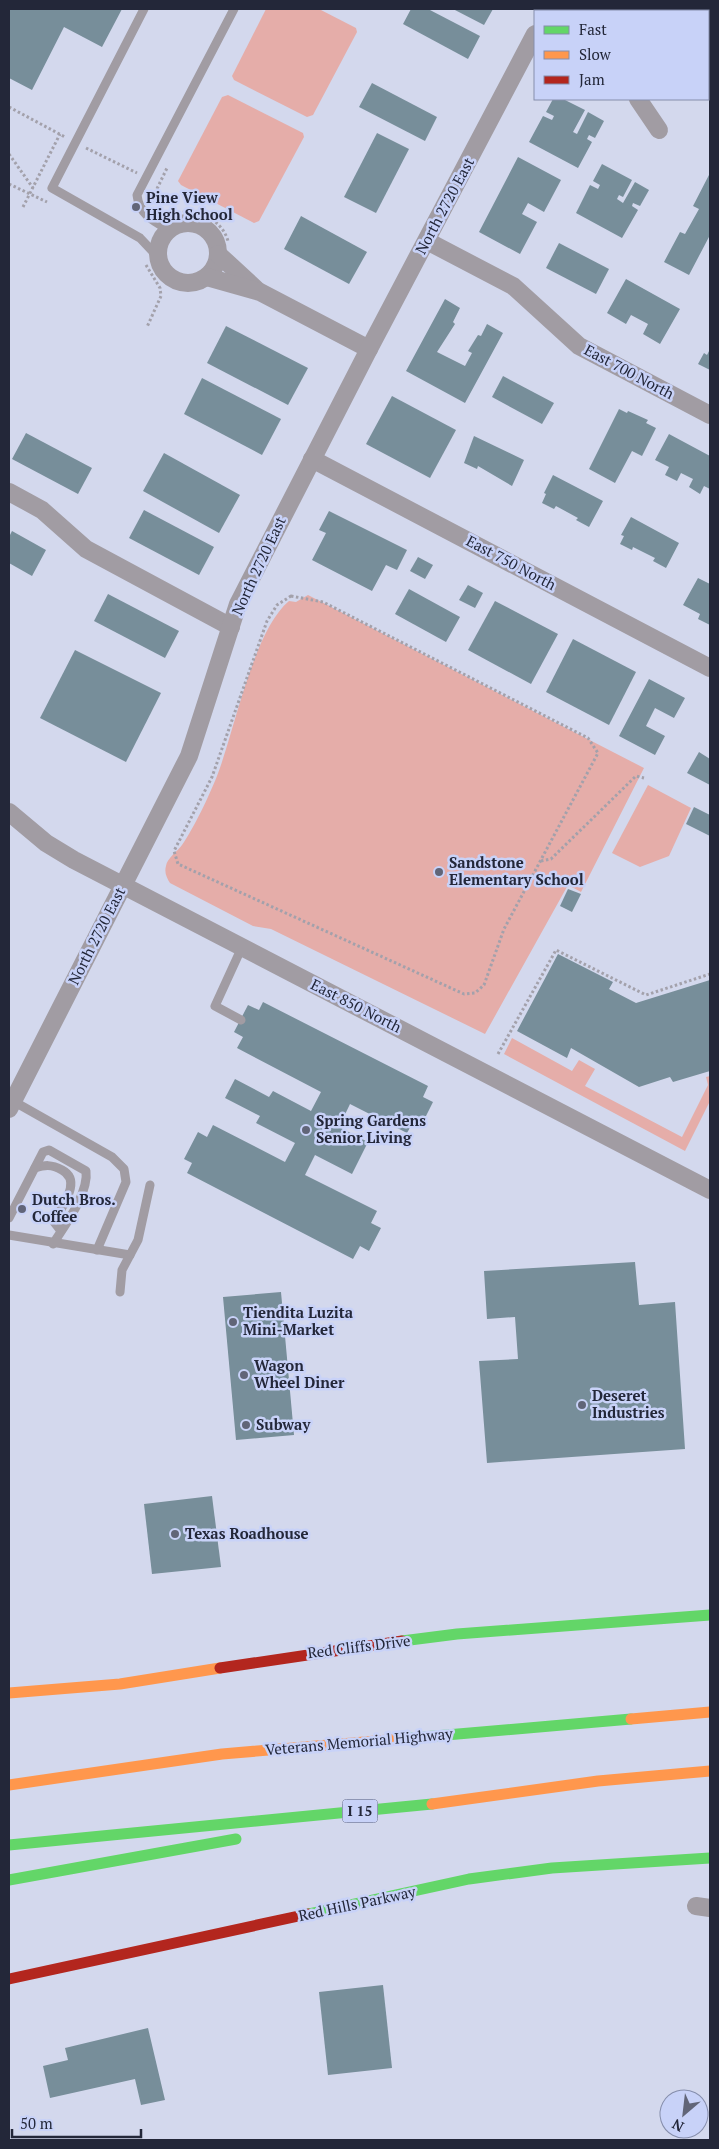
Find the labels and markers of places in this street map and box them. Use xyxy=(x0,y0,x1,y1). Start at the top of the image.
place label: Pine View High School xyxy=(146,187,233,224)
marker: Pine View High School xyxy=(130,201,142,213)
place label: Sandstone Elementary School xyxy=(449,852,584,889)
marker: Sandstone Elementary School xyxy=(433,866,445,878)
place label: Spring Gardens Senior Living xyxy=(316,1110,426,1147)
marker: Spring Gardens Senior Living xyxy=(300,1124,312,1136)
place label: Dutch Bros. Coffee xyxy=(32,1189,116,1226)
marker: Dutch Bros. Coffee xyxy=(16,1203,28,1215)
place label: Tiendita Luzita Mini-Market xyxy=(243,1302,354,1339)
marker: Tiendita Luzita Mini-Market xyxy=(227,1316,239,1328)
place label: Wagon Wheel Diner xyxy=(254,1355,345,1392)
marker: Wagon Wheel Diner xyxy=(238,1369,250,1381)
place label: Deseret Industries xyxy=(592,1385,665,1422)
marker: Deseret Industries xyxy=(576,1399,588,1411)
place label: Subway xyxy=(256,1414,311,1434)
marker: Subway xyxy=(240,1419,252,1431)
place label: Texas Roadhouse xyxy=(185,1523,309,1543)
marker: Texas Roadhouse xyxy=(169,1528,181,1540)

